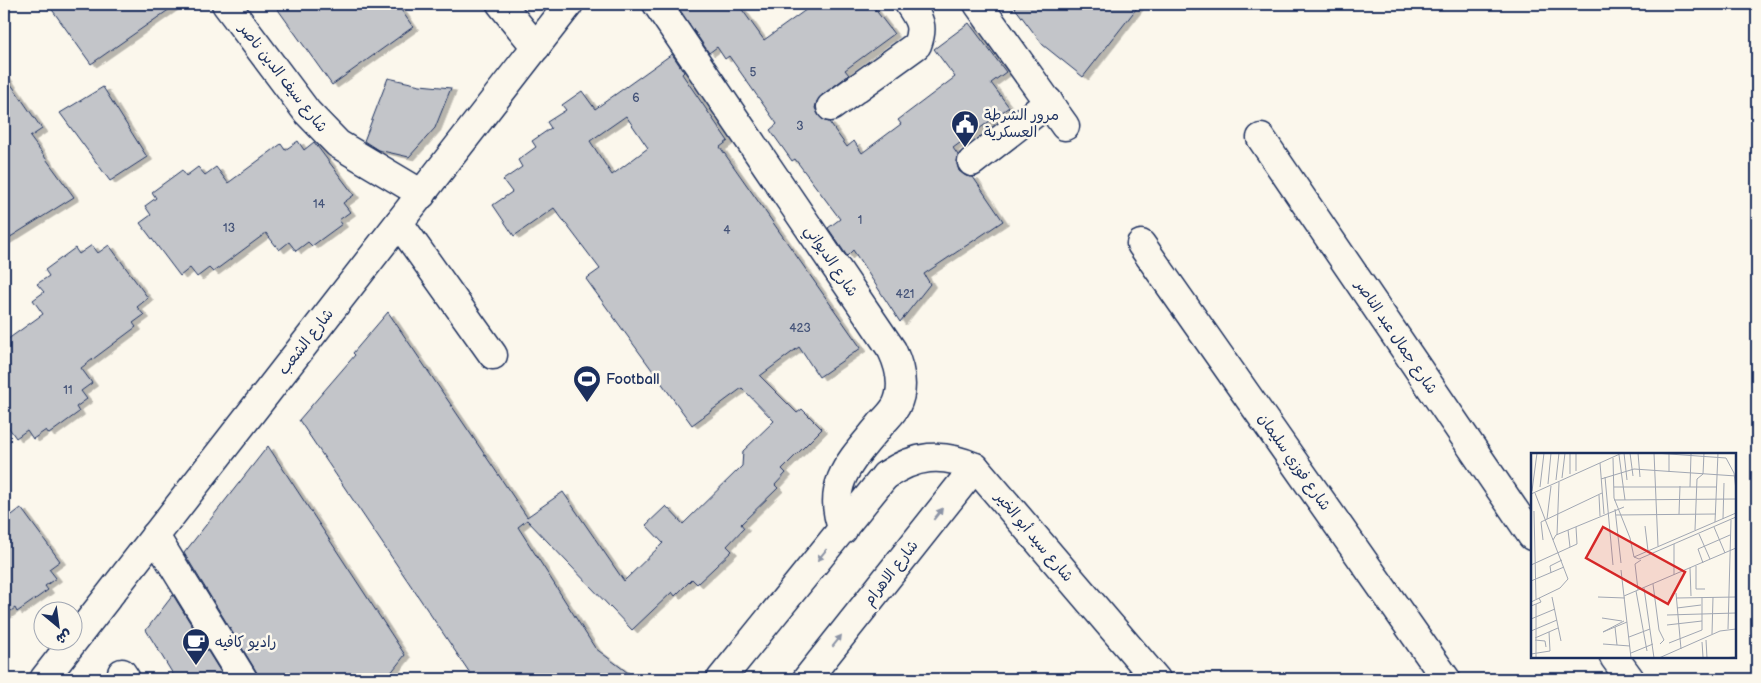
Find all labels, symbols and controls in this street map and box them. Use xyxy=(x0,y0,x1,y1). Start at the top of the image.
street label: شارع سيف الدين ناصر xyxy=(233,18,331,136)
house number: 5 xyxy=(750,65,757,80)
house number: 6 xyxy=(632,91,640,106)
place label: مرور الشرطة العسكرية xyxy=(984,106,1059,142)
public building icon: مرور الشرطة العسكرية xyxy=(950,109,980,148)
house number: 3 xyxy=(796,119,804,134)
house number: 14 xyxy=(313,197,326,212)
house number: 1 xyxy=(858,213,862,228)
house number: 13 xyxy=(223,221,235,236)
street label: شارع الديواني xyxy=(798,222,862,302)
house number: 4 xyxy=(723,223,731,238)
street label: شارع جمال عبد الناصر xyxy=(1350,275,1441,398)
house number: 421 xyxy=(896,287,914,302)
street label: شارع الشعب xyxy=(274,305,338,379)
house number: 423 xyxy=(789,321,811,336)
sports icon: Football xyxy=(572,364,602,403)
place label: Football xyxy=(606,370,660,389)
house number: 11 xyxy=(63,383,73,398)
street label: شارع فوزي سليمان xyxy=(1253,410,1335,515)
inset map xyxy=(1531,453,1736,658)
street label: شارع سيد أبو الخير xyxy=(990,487,1077,586)
one-way arrow xyxy=(932,508,943,521)
street label: شارع الاهرام xyxy=(859,536,924,611)
one-way arrow xyxy=(817,548,828,561)
north arrow xyxy=(32,600,82,650)
text: ش xyxy=(53,626,75,648)
cafe icon: راديو كافيه xyxy=(181,627,211,666)
place label: راديو كافيه xyxy=(215,633,276,652)
one-way arrow xyxy=(831,635,842,648)

